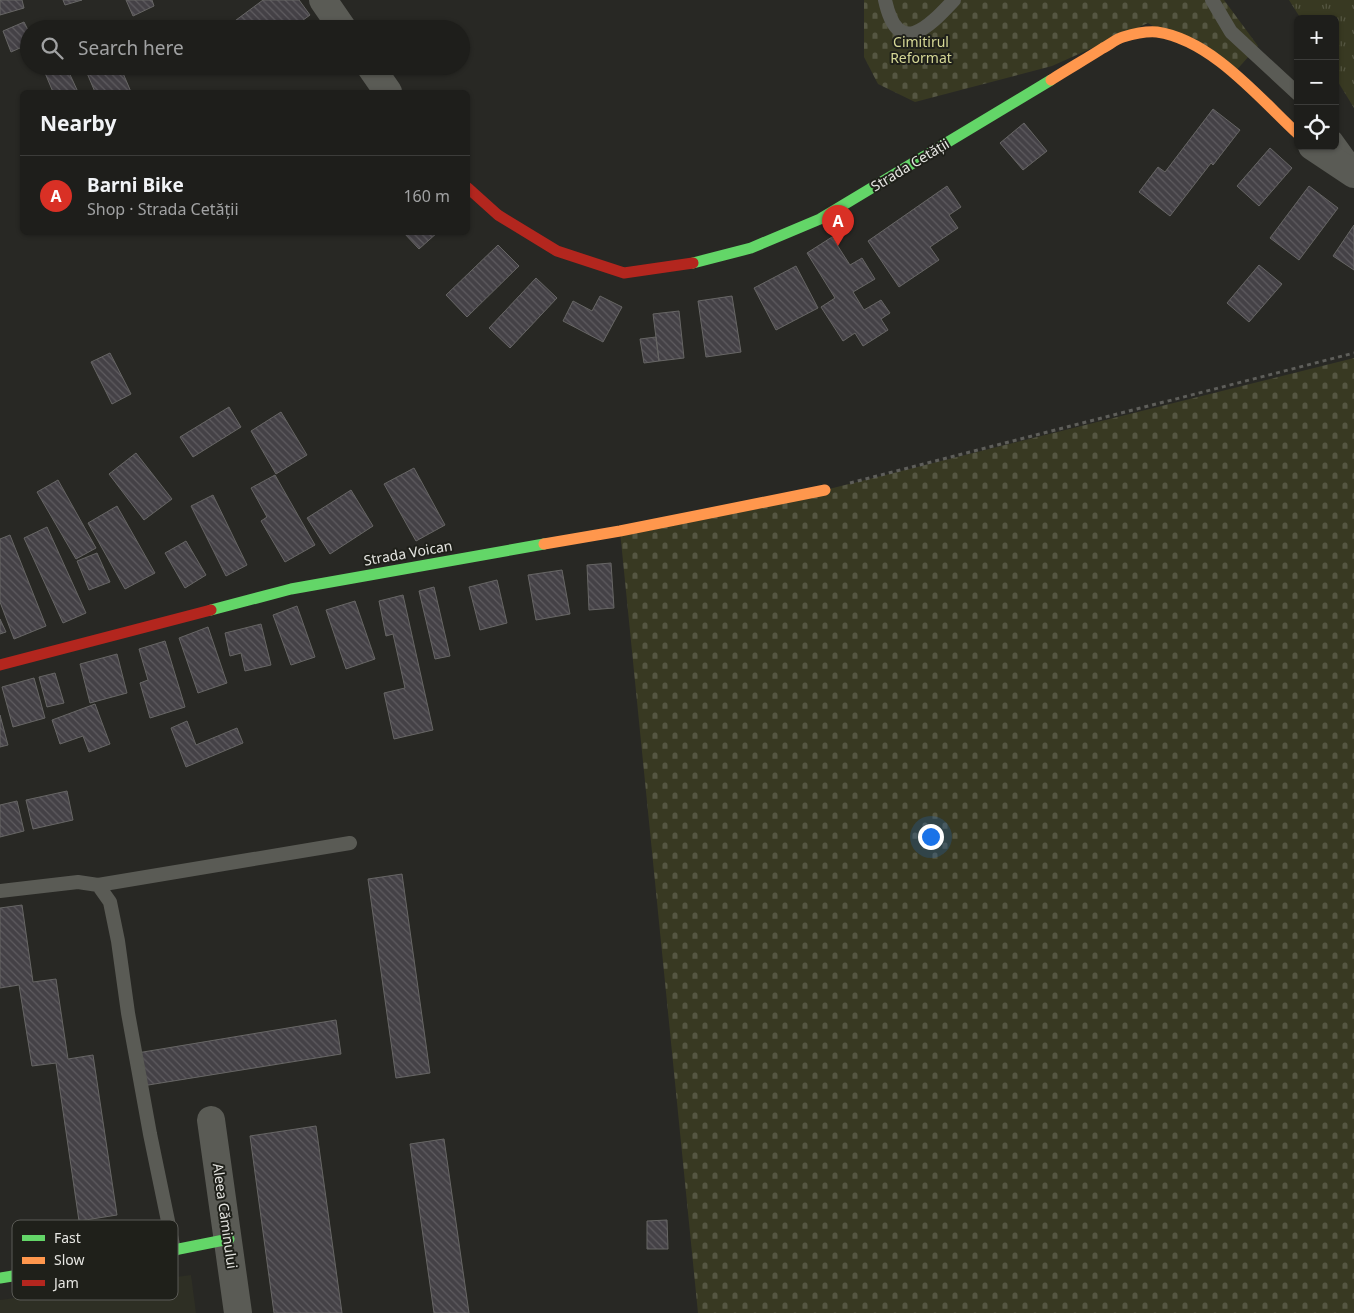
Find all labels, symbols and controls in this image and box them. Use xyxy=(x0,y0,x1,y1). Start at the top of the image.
map controls xyxy=(1294,15,1339,150)
button: + xyxy=(1294,15,1339,60)
search box xyxy=(20,20,470,75)
park label: Cimitirul Reformat xyxy=(890,32,952,67)
icon: search xyxy=(38,34,66,62)
text: Search here xyxy=(78,35,184,61)
button: − xyxy=(1294,60,1339,105)
button: locate xyxy=(1294,105,1339,150)
text: Nearby xyxy=(40,109,116,137)
street label: Strada Cetății xyxy=(867,134,952,195)
text: Barni Bike xyxy=(87,172,184,198)
text: A xyxy=(50,185,62,207)
text: 160 m xyxy=(403,185,450,207)
text: Shop · Strada Cetății xyxy=(87,198,239,220)
pin: A xyxy=(822,205,854,246)
street label: Strada Voican xyxy=(362,535,454,570)
your location xyxy=(918,824,944,850)
street label: Aleea Căminului xyxy=(209,1162,242,1270)
legend xyxy=(12,1220,178,1300)
text: Fast xyxy=(54,1228,81,1247)
text: Slow xyxy=(54,1250,85,1269)
text: Jam xyxy=(52,1273,79,1292)

